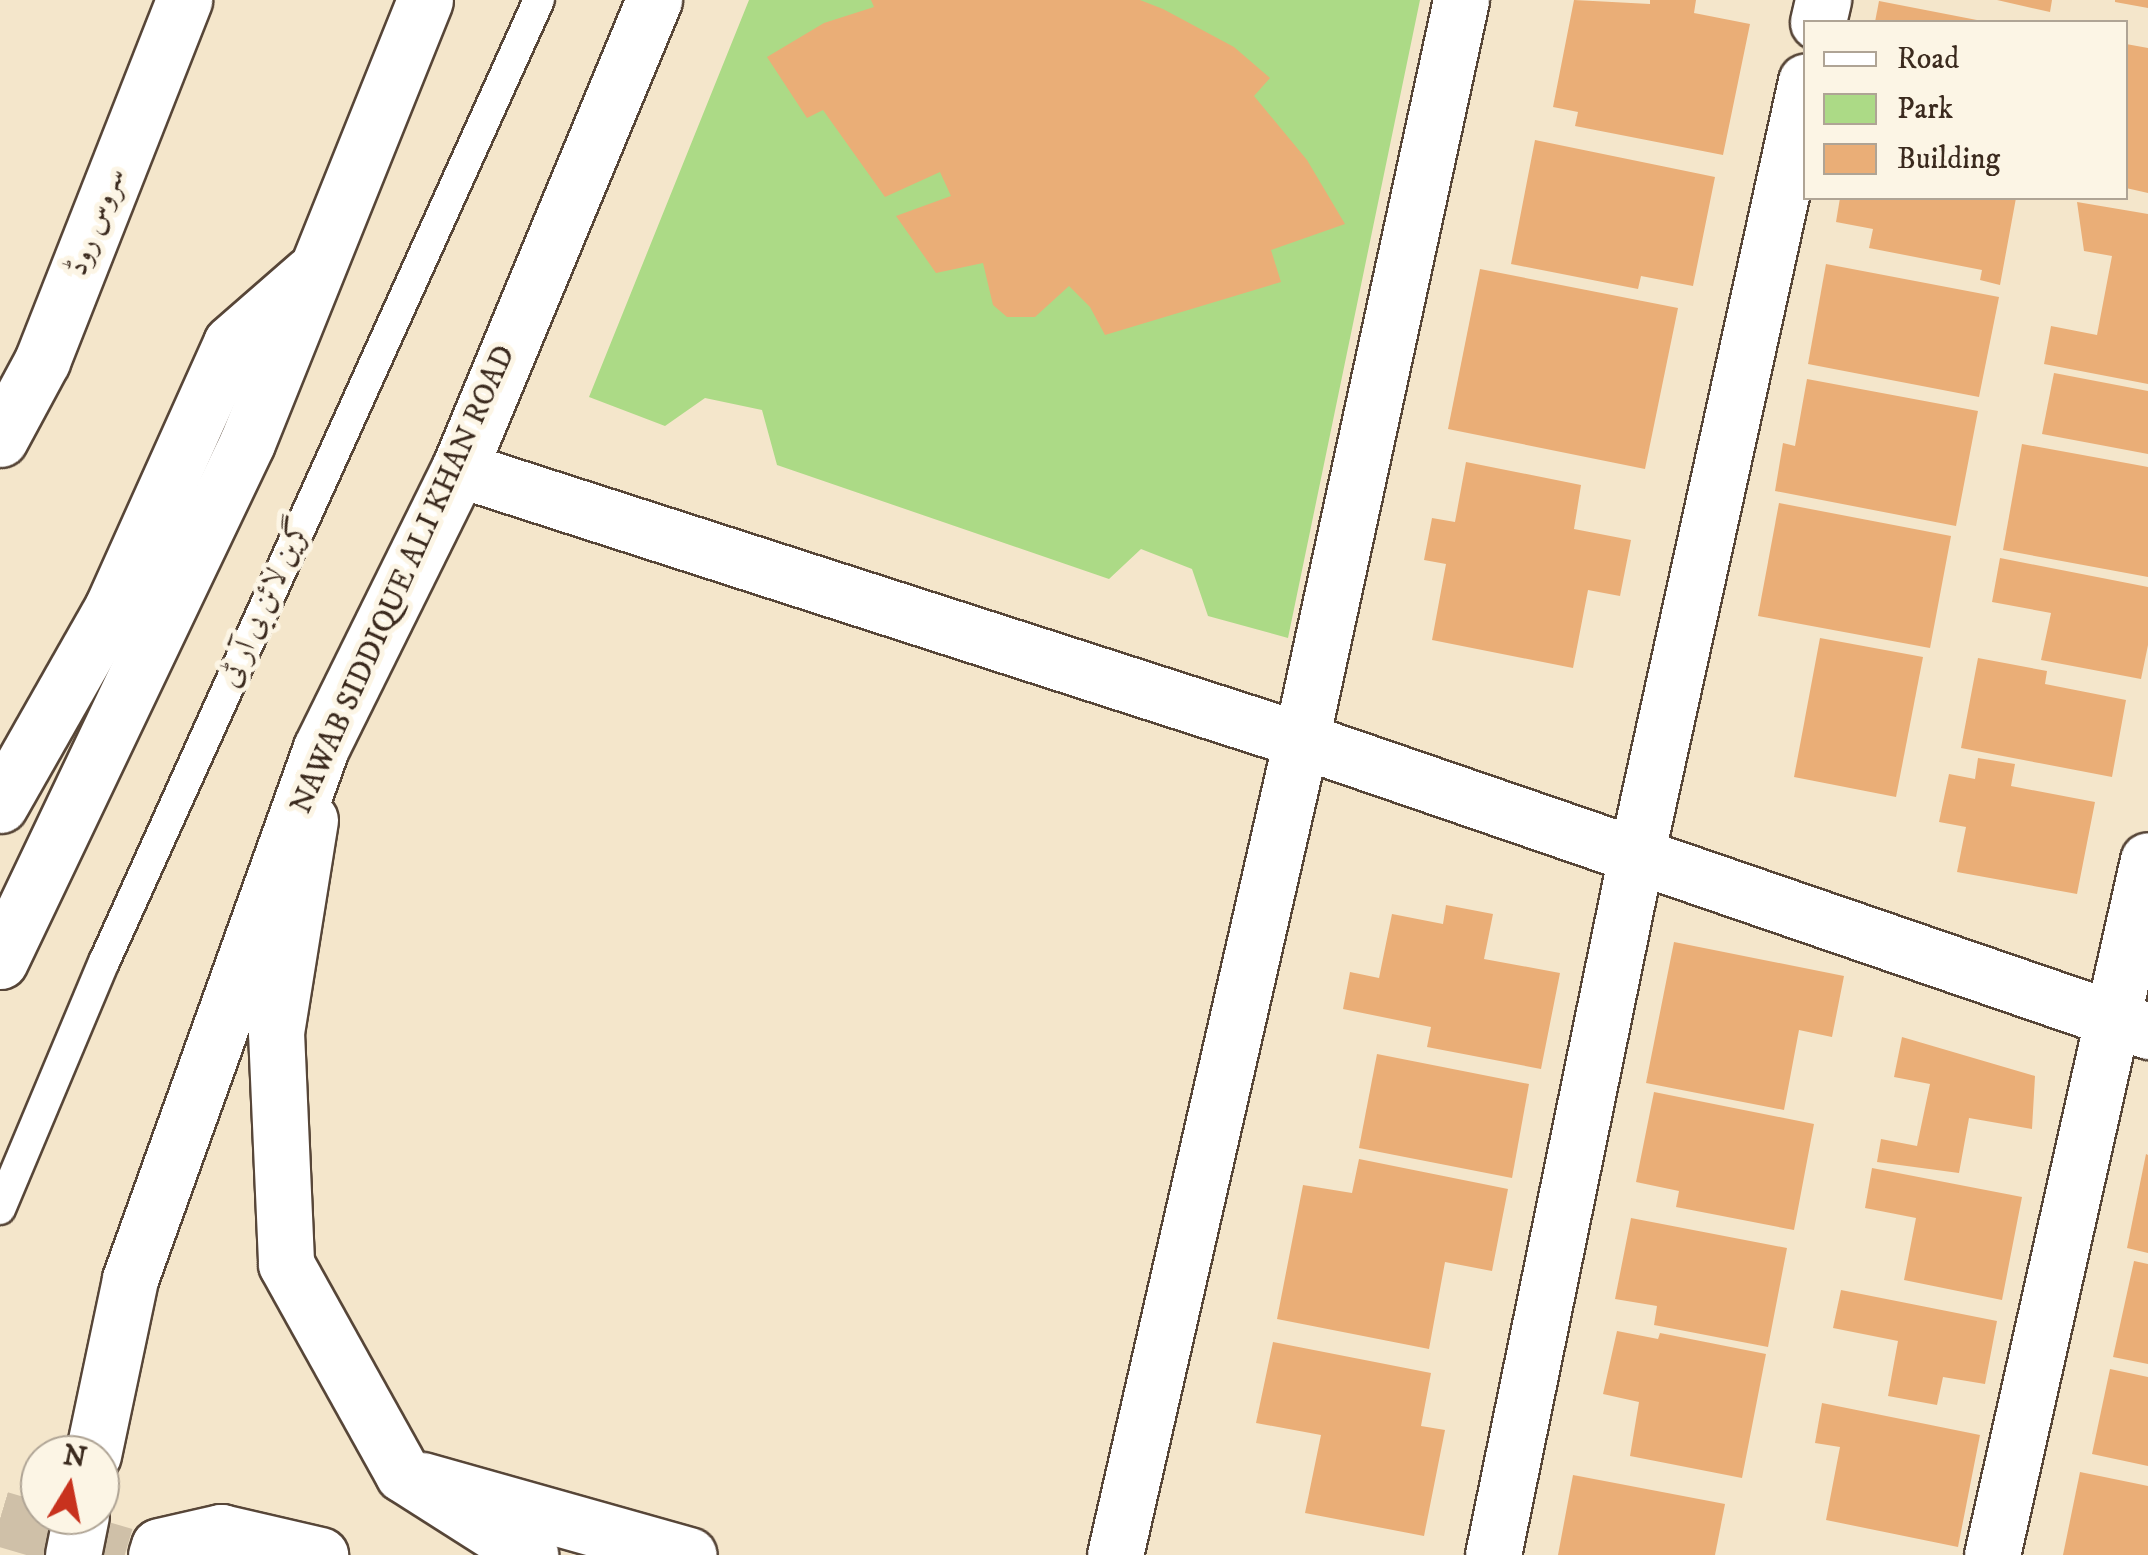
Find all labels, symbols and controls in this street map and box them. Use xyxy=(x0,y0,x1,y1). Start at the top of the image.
legend xyxy=(1803,20,2128,200)
text: Road xyxy=(1897,41,1959,78)
text: Park xyxy=(1897,91,1953,128)
text: Building xyxy=(1897,141,2000,178)
street label: سروس روڈ xyxy=(60,163,134,281)
street label: NAWAB SIDDIQUE ALI KHAN ROAD xyxy=(284,340,524,820)
street label: گرین لائن بی آر ٹی xyxy=(213,513,319,693)
north arrow xyxy=(20,1435,120,1535)
text: N xyxy=(61,1438,89,1476)

